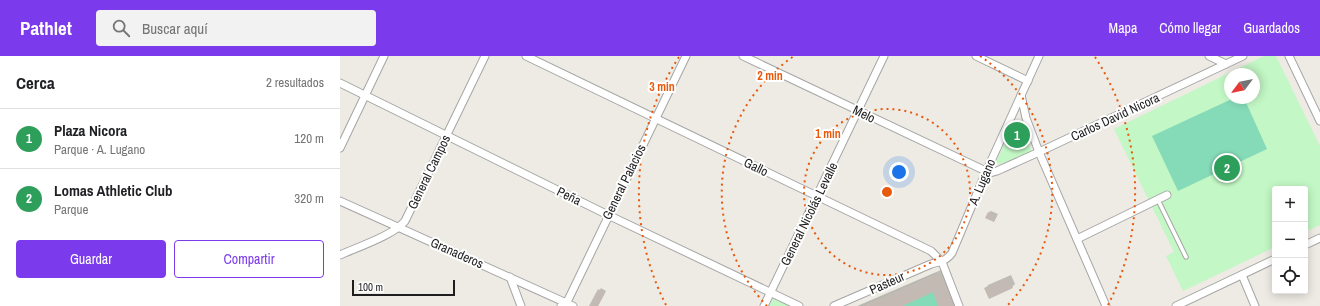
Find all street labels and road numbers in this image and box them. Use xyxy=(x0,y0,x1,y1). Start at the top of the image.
street label: Carlos David Nicora xyxy=(1068,89,1162,145)
street label: Melo xyxy=(850,101,878,127)
street label: General Campos xyxy=(404,132,454,212)
street label: General Palacios xyxy=(598,142,650,222)
street label: Gallo xyxy=(741,154,771,180)
street label: A. Lugano xyxy=(964,156,999,209)
street label: General Nicolás Levalle xyxy=(777,159,841,269)
street label: Peña xyxy=(554,183,584,209)
street label: Granaderos xyxy=(428,234,486,272)
street label: Pasteur xyxy=(867,268,908,298)

